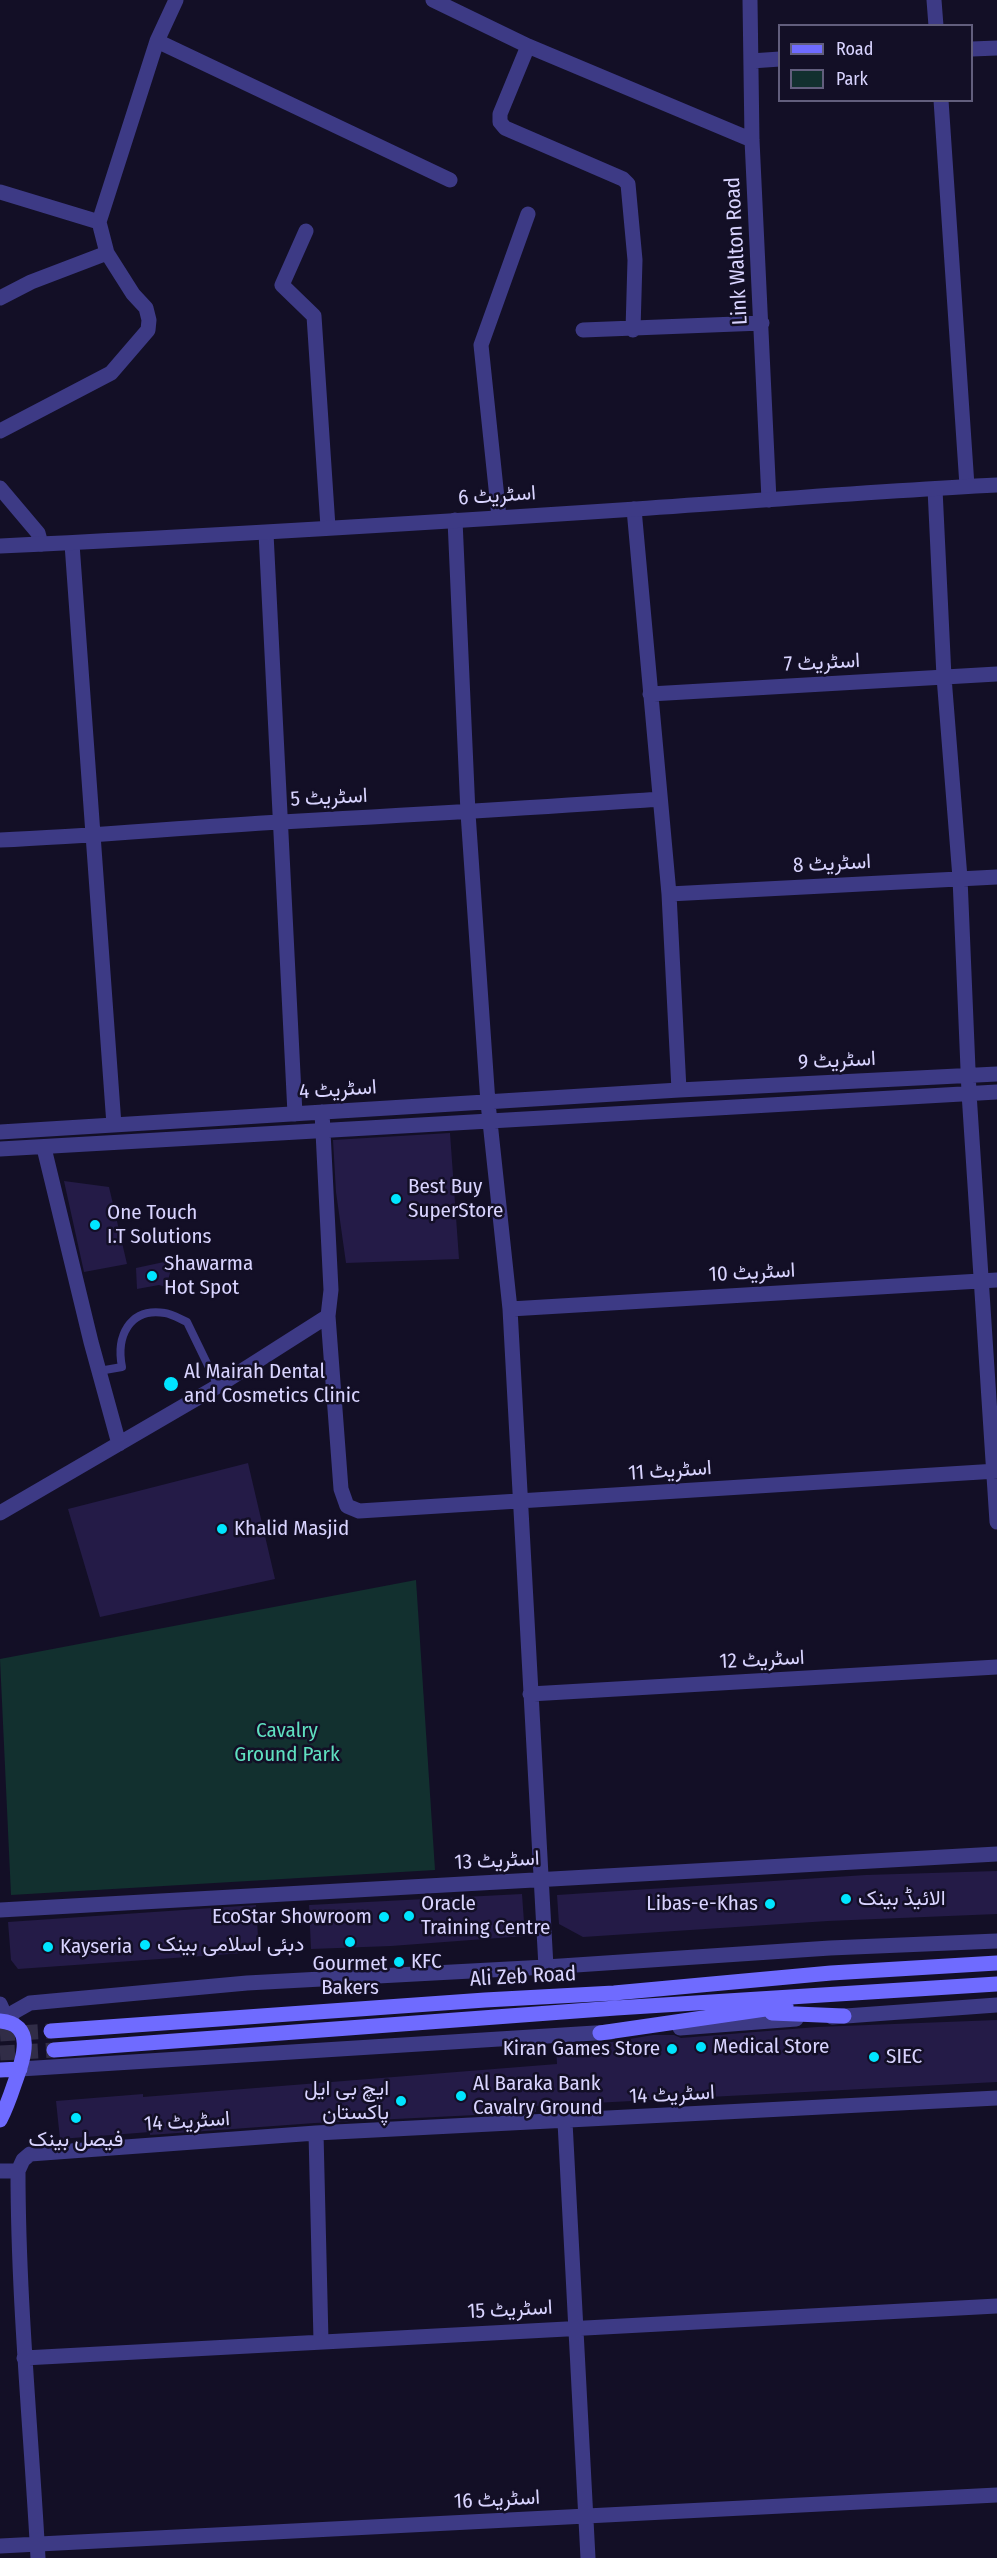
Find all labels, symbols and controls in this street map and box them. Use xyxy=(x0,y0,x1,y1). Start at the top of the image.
legend xyxy=(778,24,973,102)
text: Road xyxy=(836,38,873,60)
text: Park xyxy=(836,68,868,90)
street label: Link Walton Road xyxy=(721,176,753,326)
street label: اسٹریٹ 6 xyxy=(457,481,537,511)
street label: اسٹریٹ 7 xyxy=(783,648,861,678)
street label: اسٹریٹ 5 xyxy=(290,783,368,813)
street label: اسٹریٹ 8 xyxy=(792,849,872,879)
street label: اسٹریٹ 9 xyxy=(797,1046,877,1076)
street label: اسٹریٹ 4 xyxy=(298,1075,378,1105)
place label: Best Buy SuperStore xyxy=(408,1174,503,1224)
marker: Best Buy SuperStore xyxy=(389,1192,403,1206)
place label: One Touch I.T Solutions xyxy=(107,1200,212,1250)
marker: One Touch I.T Solutions xyxy=(88,1218,102,1232)
place label: Shawarma Hot Spot xyxy=(164,1251,253,1301)
street label: اسٹریٹ 10 xyxy=(708,1258,796,1288)
marker: Shawarma Hot Spot xyxy=(145,1269,159,1283)
place label: Al Mairah Dental and Cosmetics Clinic xyxy=(184,1359,360,1409)
marker: Al Mairah Dental and Cosmetics Clinic xyxy=(162,1375,180,1393)
street label: اسٹریٹ 11 xyxy=(627,1456,713,1486)
place label: Khalid Masjid xyxy=(234,1516,349,1542)
marker: Khalid Masjid xyxy=(215,1522,229,1536)
street label: اسٹریٹ 12 xyxy=(719,1645,805,1675)
park label: Cavalry Ground Park xyxy=(234,1718,340,1768)
street label: اسٹریٹ 13 xyxy=(454,1846,540,1876)
place label: الائیڈ بینک xyxy=(858,1886,946,1912)
place label: Oracle Training Centre xyxy=(421,1891,550,1941)
place label: Libas-e-Khas xyxy=(646,1891,758,1917)
marker: الائیڈ بینک xyxy=(839,1892,853,1906)
marker: Libas-e-Khas xyxy=(763,1897,777,1911)
place label: EcoStar Showroom xyxy=(212,1904,372,1930)
marker: Oracle Training Centre xyxy=(402,1909,416,1923)
marker: EcoStar Showroom xyxy=(377,1910,391,1924)
place label: دبئی اسلامی بینک xyxy=(157,1932,304,1958)
place label: Kayseria xyxy=(60,1934,132,1960)
marker: Gourmet Bakers xyxy=(343,1935,357,1949)
marker: دبئی اسلامی بینک xyxy=(138,1938,152,1952)
marker: Kayseria xyxy=(41,1940,55,1954)
place label: KFC xyxy=(411,1949,442,1975)
place label: Gourmet Bakers xyxy=(313,1951,387,2001)
marker: KFC xyxy=(392,1955,406,1969)
street label: Ali Zeb Road xyxy=(469,1962,577,1992)
place label: Medical Store xyxy=(713,2034,829,2060)
place label: Kiran Games Store xyxy=(503,2036,660,2062)
marker: Medical Store xyxy=(694,2040,708,2054)
marker: Kiran Games Store xyxy=(665,2042,679,2056)
place label: SIEC xyxy=(886,2044,922,2070)
marker: SIEC xyxy=(867,2050,881,2064)
place label: Al Baraka Bank Cavalry Ground xyxy=(473,2071,603,2121)
place label: ایچ بی ایل پاکستان xyxy=(304,2076,389,2126)
street label: اسٹریٹ 14 xyxy=(628,2080,716,2110)
marker: Al Baraka Bank Cavalry Ground xyxy=(454,2089,468,2103)
marker: ایچ بی ایل پاکستان xyxy=(394,2094,408,2108)
street label: اسٹریٹ 14 xyxy=(143,2106,231,2138)
marker: فیصل بینک xyxy=(69,2111,83,2125)
place label: فیصل بینک xyxy=(29,2127,123,2153)
street label: اسٹریٹ 15 xyxy=(467,2295,553,2325)
street label: اسٹریٹ 16 xyxy=(453,2485,541,2515)

